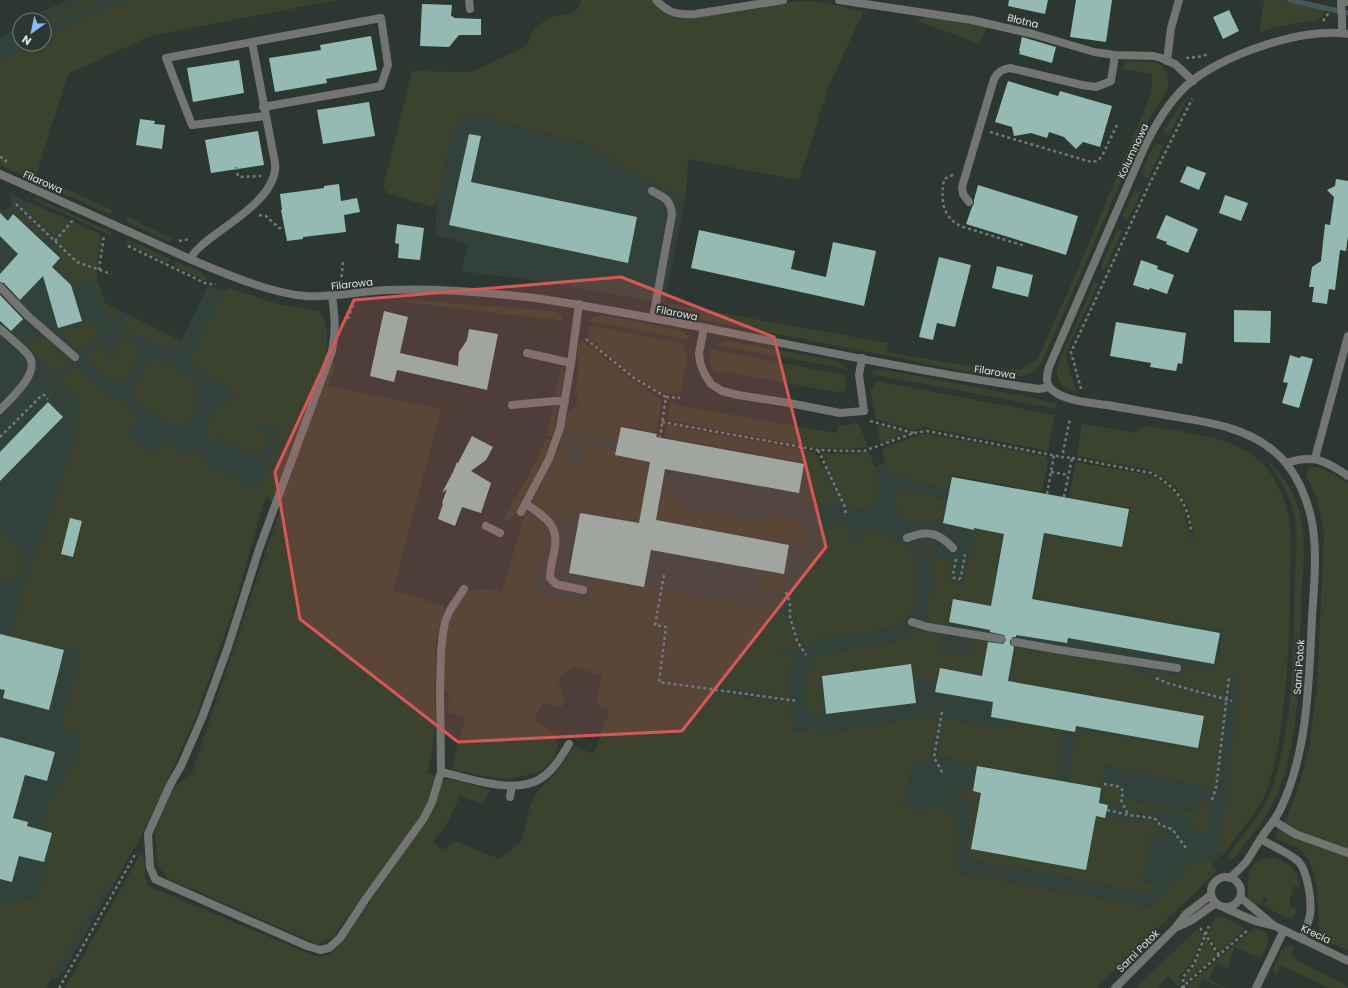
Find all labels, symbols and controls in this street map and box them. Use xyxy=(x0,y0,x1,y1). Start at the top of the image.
street label: Błotna xyxy=(1006,10,1040,32)
north arrow xyxy=(12,12,52,52)
text: N xyxy=(19,31,34,49)
street label: Kolumnowa xyxy=(1114,121,1152,181)
street label: Filarowa xyxy=(21,167,65,197)
street label: Filarowa xyxy=(330,274,374,294)
street label: Filarowa xyxy=(655,302,699,324)
street label: Filarowa xyxy=(973,361,1017,383)
street label: Sarni Potok xyxy=(1290,638,1308,695)
street label: Krecia xyxy=(1299,921,1333,947)
street label: Sarni Potok xyxy=(1113,926,1163,976)

